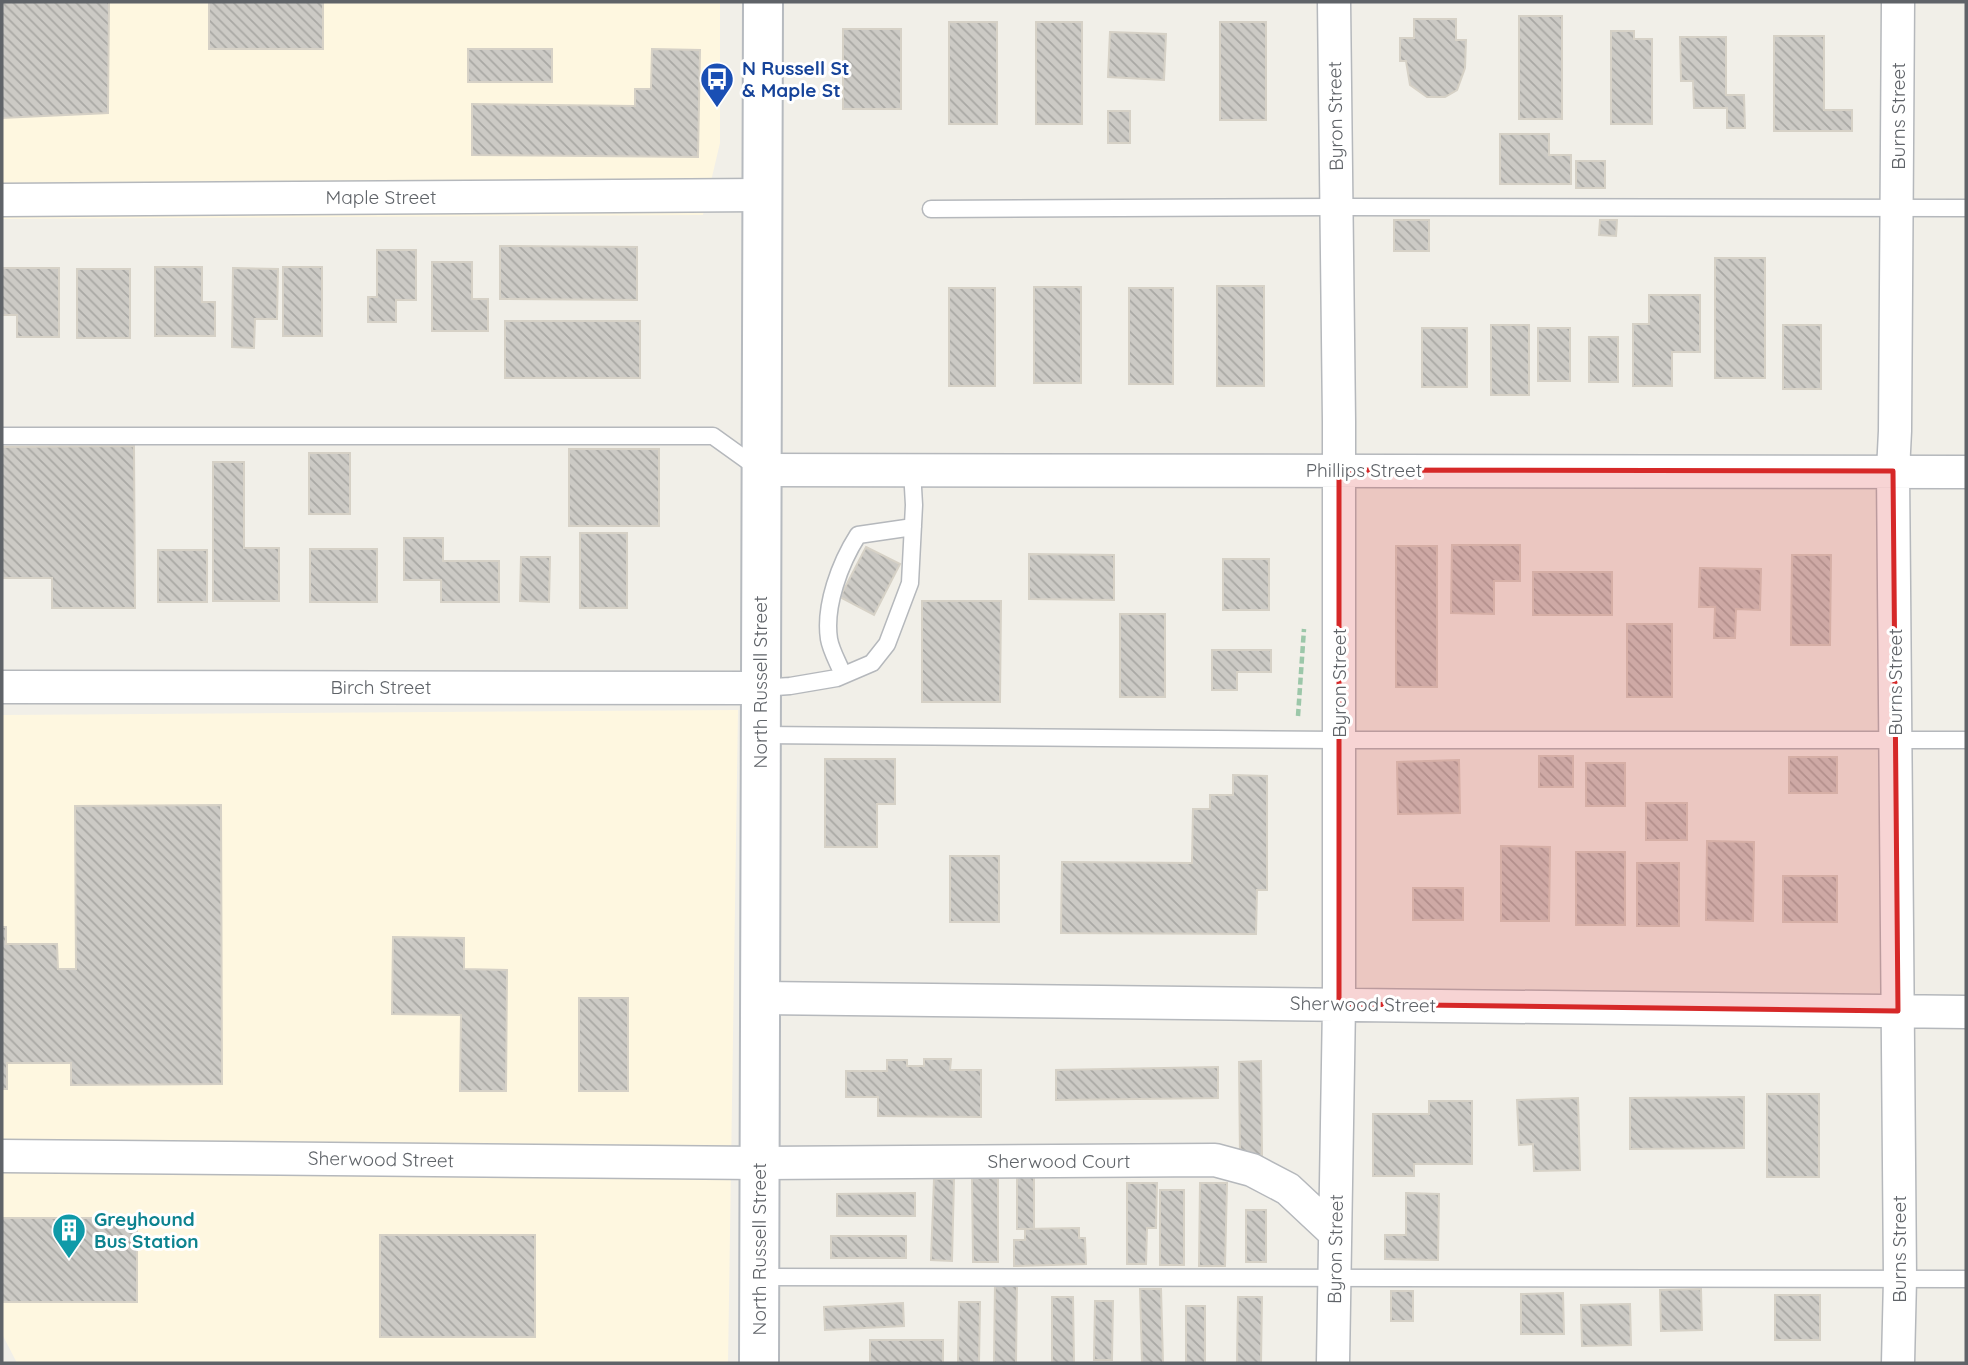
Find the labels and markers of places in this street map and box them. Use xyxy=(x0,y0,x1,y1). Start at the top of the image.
place label: N Russell St & Maple St xyxy=(742,56,850,102)
bus stop icon: N Russell St & Maple St xyxy=(698,60,736,109)
place label: Greyhound Bus Station xyxy=(94,1207,199,1253)
building icon: Greyhound Bus Station xyxy=(50,1211,88,1260)

